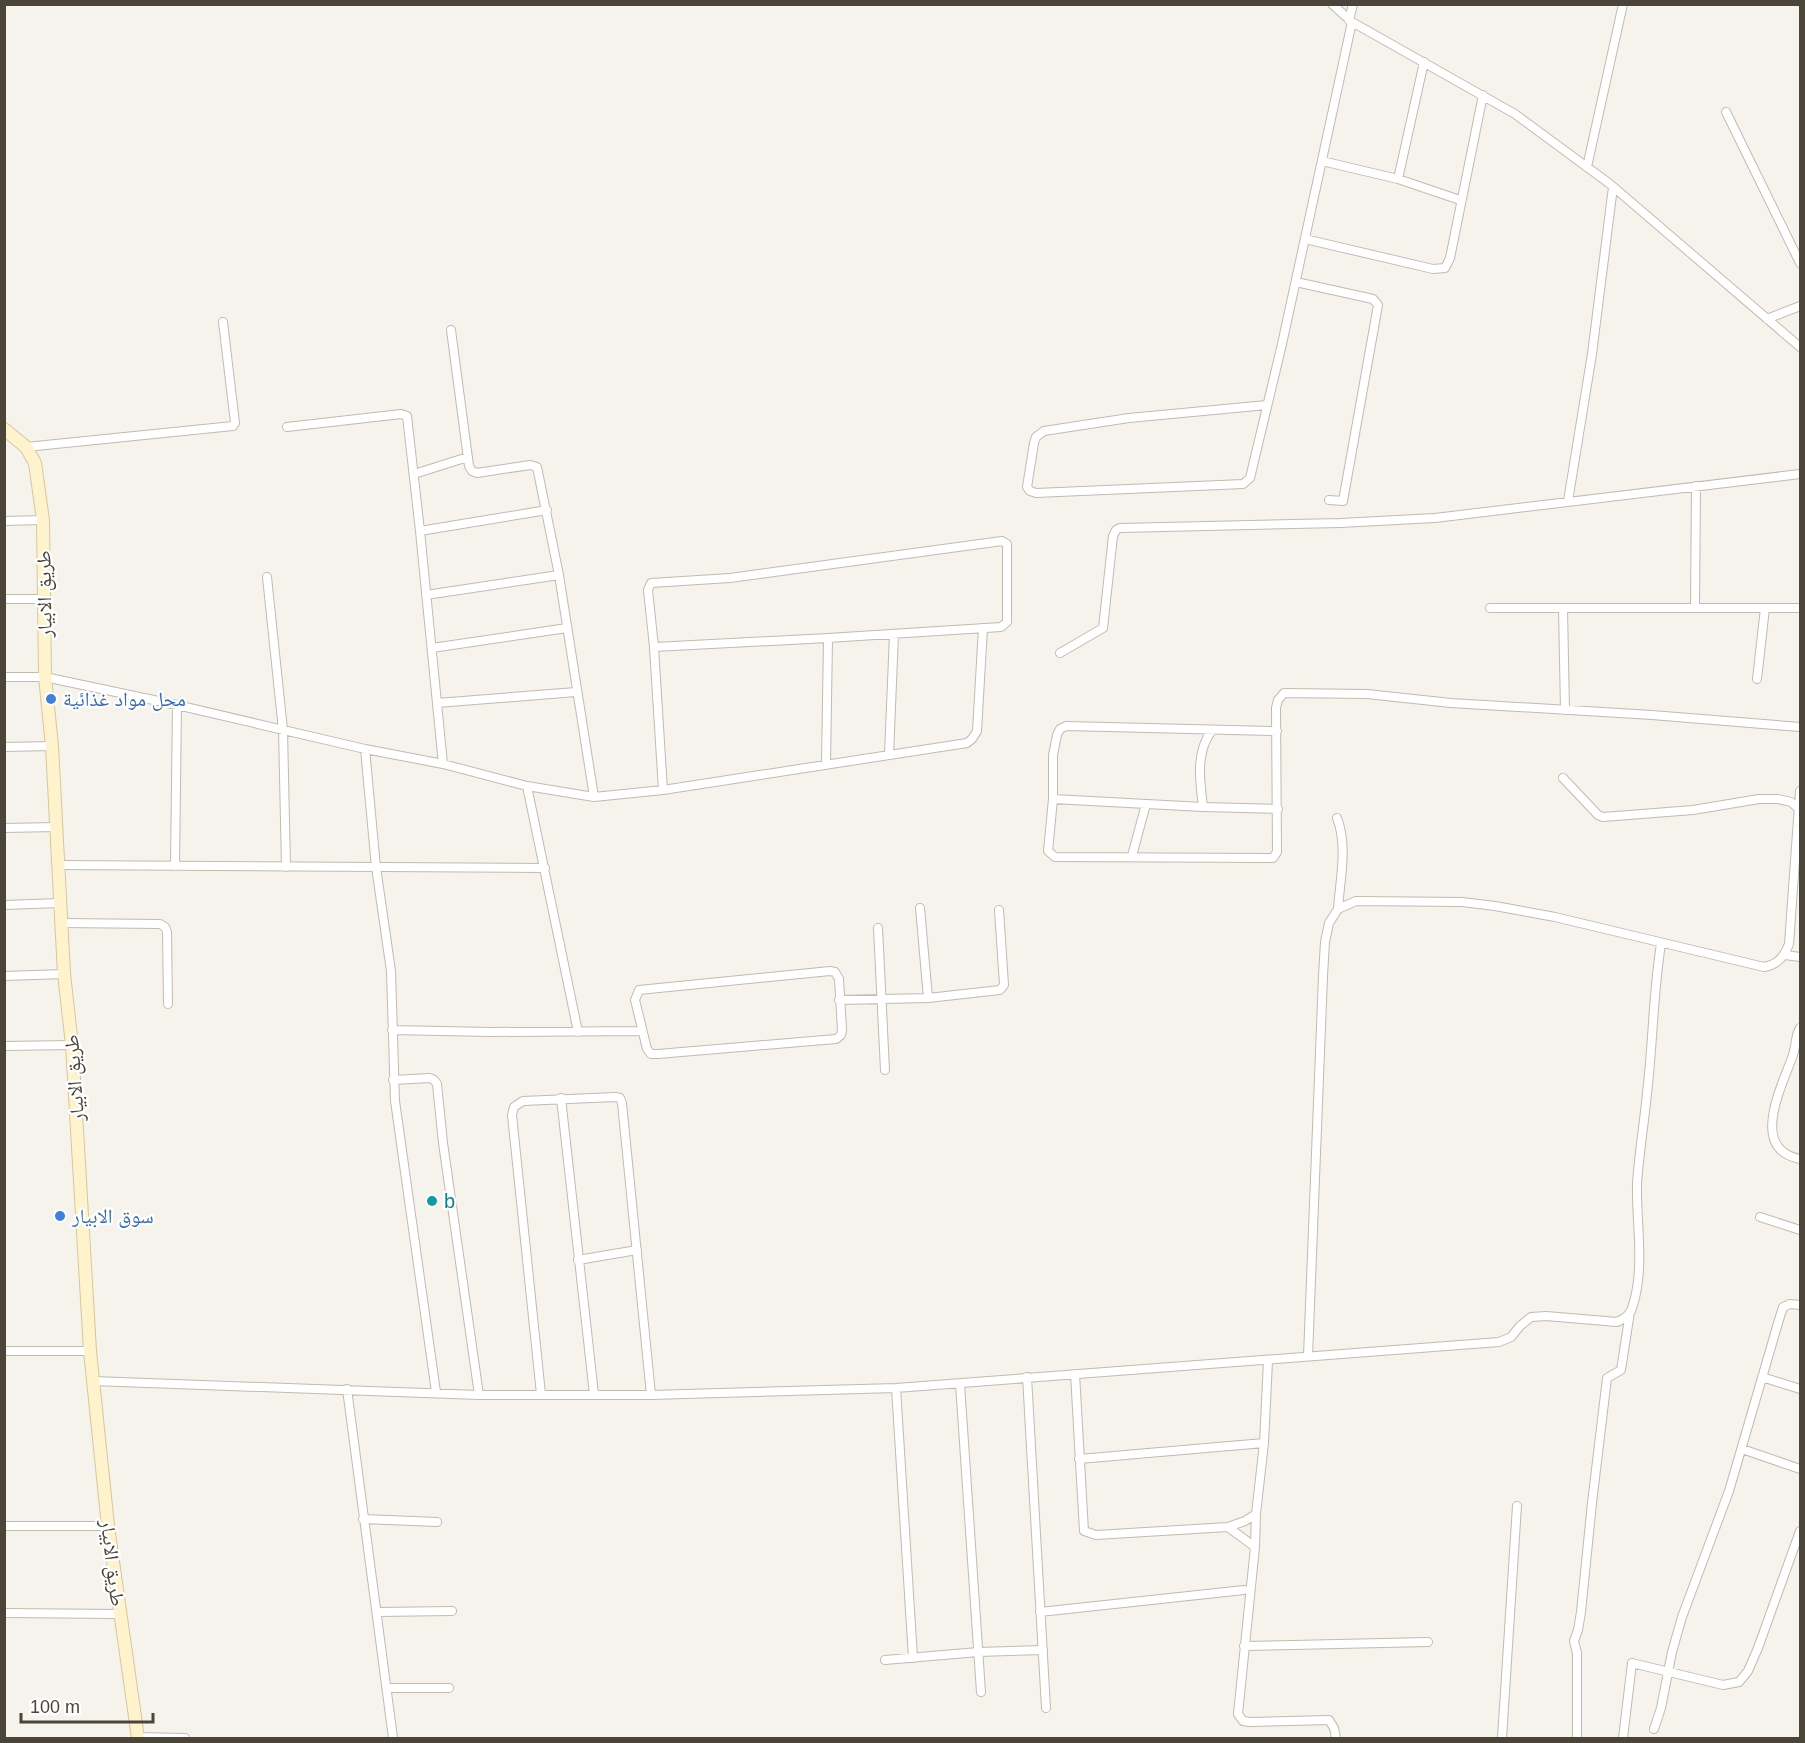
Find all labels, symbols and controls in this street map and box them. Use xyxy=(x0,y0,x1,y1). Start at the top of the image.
street label: طريق الابيار xyxy=(32,550,57,639)
place label: محل مواد غذائية xyxy=(63,688,186,711)
marker: محل مواد غذائية xyxy=(44,692,58,706)
street label: طريق الابيار xyxy=(60,1034,89,1123)
place label: b xyxy=(444,1190,455,1212)
marker: b xyxy=(425,1194,439,1208)
place label: سوق الابيار xyxy=(71,1205,154,1228)
marker: سوق الابيار xyxy=(53,1209,67,1223)
street label: طريق الابيار xyxy=(96,1517,129,1608)
scale bar xyxy=(21,1686,153,1724)
text: 100 m xyxy=(30,1697,80,1717)

